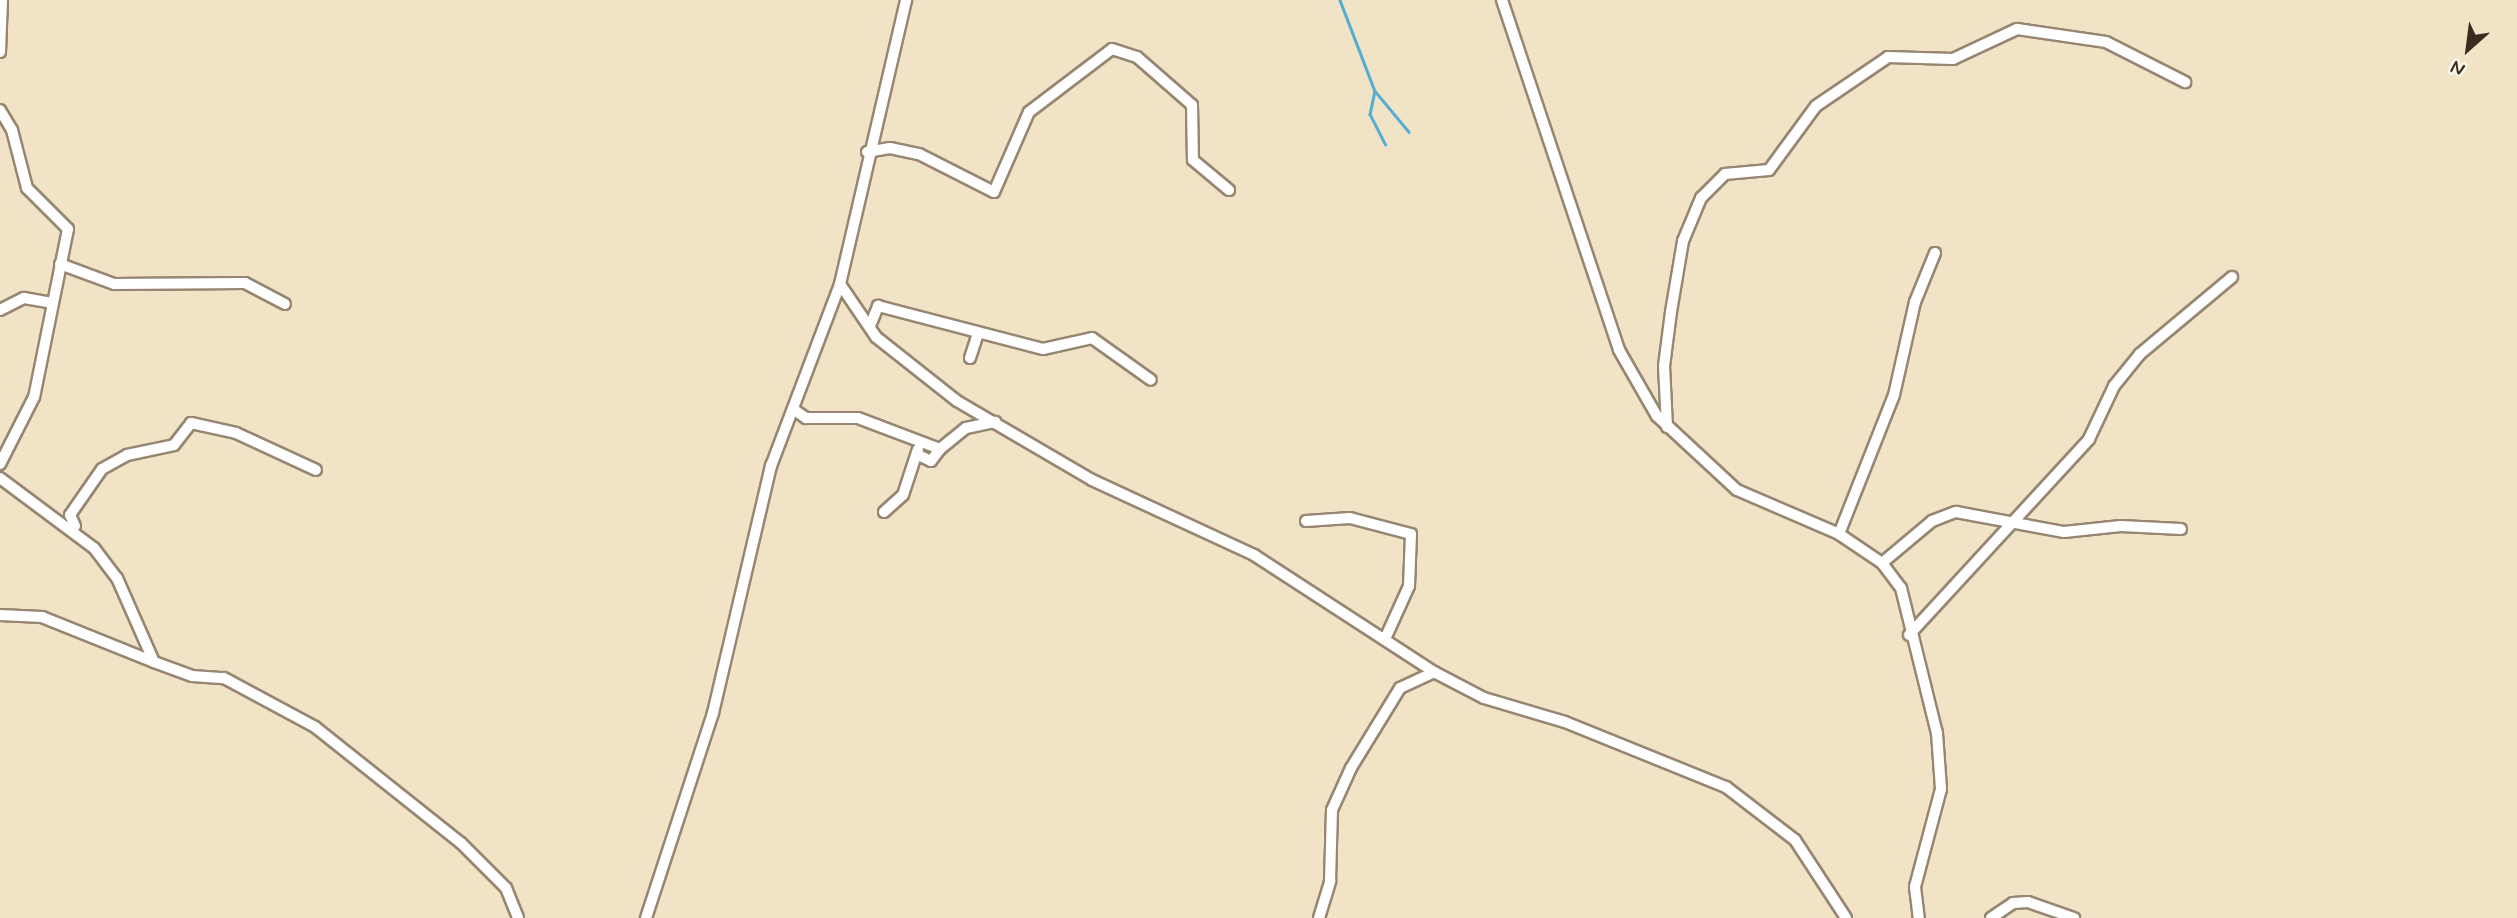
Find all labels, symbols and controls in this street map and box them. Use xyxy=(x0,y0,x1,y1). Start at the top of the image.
north arrow xyxy=(2433,14,2503,84)
text: N xyxy=(2446,54,2469,82)

